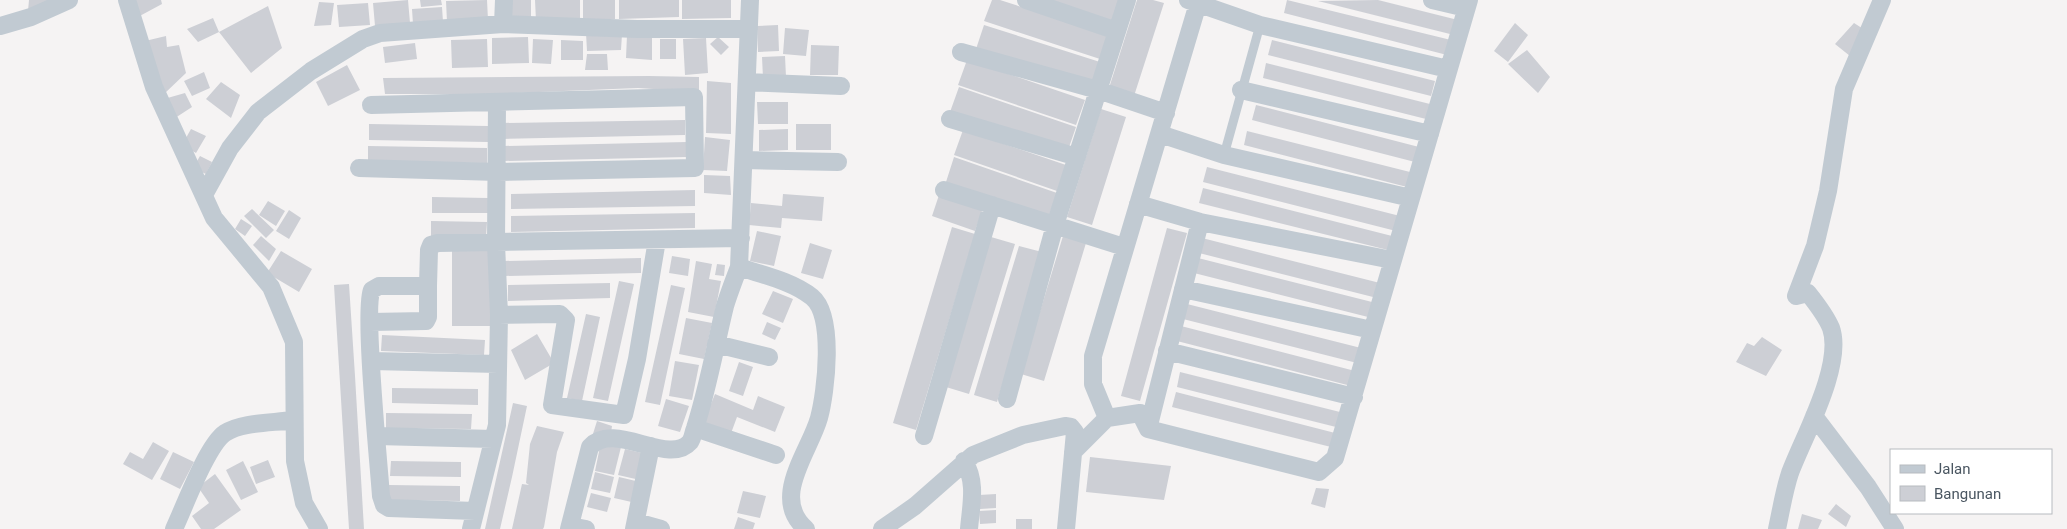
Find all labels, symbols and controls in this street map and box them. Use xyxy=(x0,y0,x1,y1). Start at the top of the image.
legend xyxy=(1890,449,2052,514)
text: Jalan xyxy=(1934,460,1971,478)
text: Bangunan xyxy=(1934,485,2001,503)

